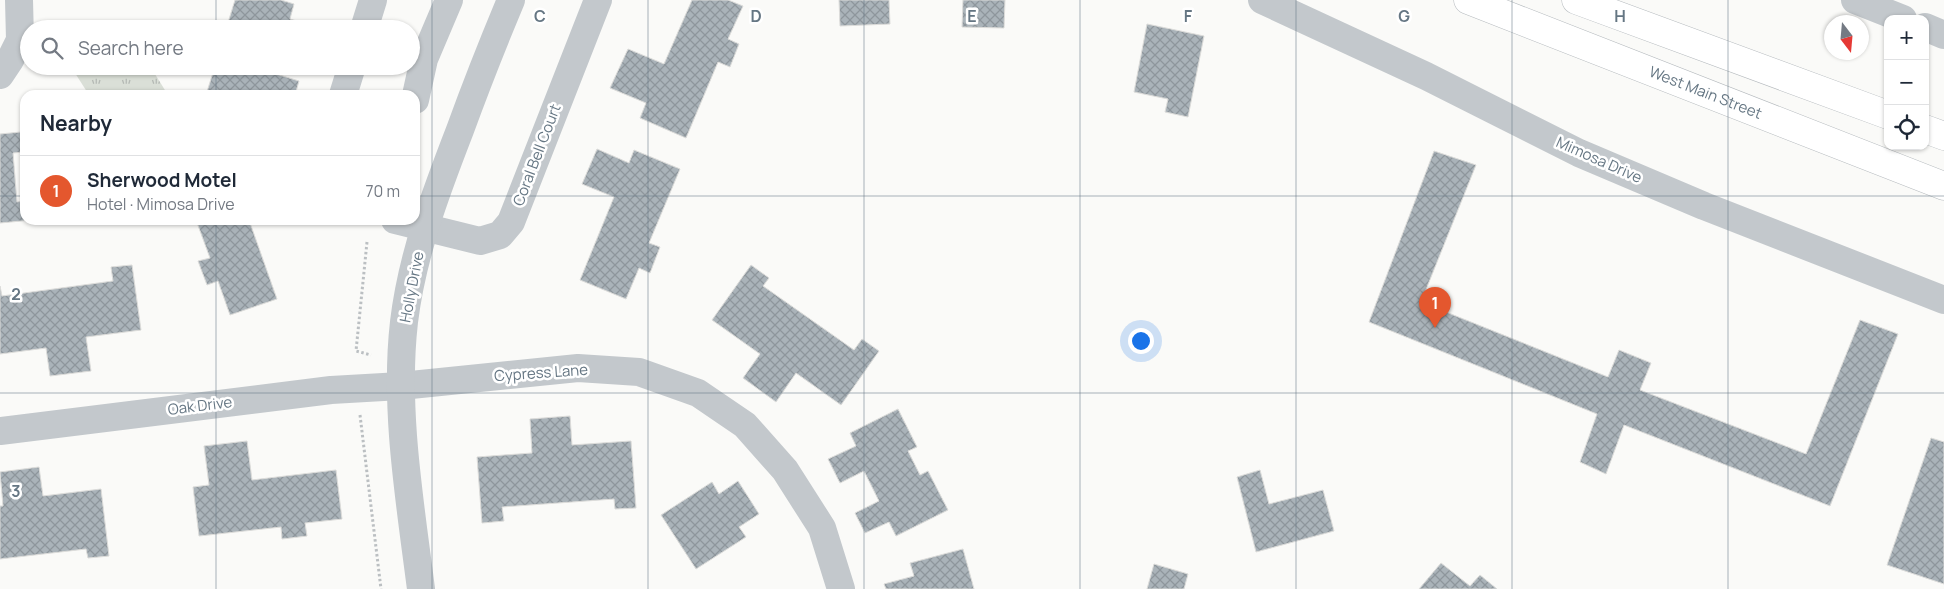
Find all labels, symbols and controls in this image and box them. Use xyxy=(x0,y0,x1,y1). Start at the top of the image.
text: C xyxy=(534,5,546,27)
text: D xyxy=(750,5,762,27)
text: E xyxy=(967,5,977,27)
text: F xyxy=(1184,5,1193,27)
text: G xyxy=(1398,5,1410,27)
text: H xyxy=(1614,5,1626,27)
north arrow xyxy=(1824,15,1869,60)
map controls xyxy=(1884,15,1929,150)
button: + xyxy=(1884,15,1929,60)
search box xyxy=(20,20,420,75)
icon: search xyxy=(38,34,66,62)
text: Search here xyxy=(78,35,184,61)
button: − xyxy=(1884,60,1929,105)
street label: West Main Street xyxy=(1646,61,1765,124)
street label: Coral Bell Court xyxy=(507,101,566,209)
button: locate xyxy=(1884,105,1929,150)
text: Nearby xyxy=(40,109,112,137)
street label: Mimosa Drive xyxy=(1553,131,1646,188)
text: Sherwood Motel xyxy=(87,167,237,193)
text: 1 xyxy=(52,180,60,202)
text: 70 m xyxy=(365,180,400,202)
text: Hotel · Mimosa Drive xyxy=(87,193,235,215)
street label: Holly Drive xyxy=(394,249,429,324)
text: 2 xyxy=(11,283,21,305)
pin: 1 xyxy=(1419,287,1451,328)
your location xyxy=(1128,328,1154,354)
street label: Cypress Lane xyxy=(493,359,589,386)
street label: Oak Drive xyxy=(167,391,234,420)
text: 3 xyxy=(11,480,21,502)

